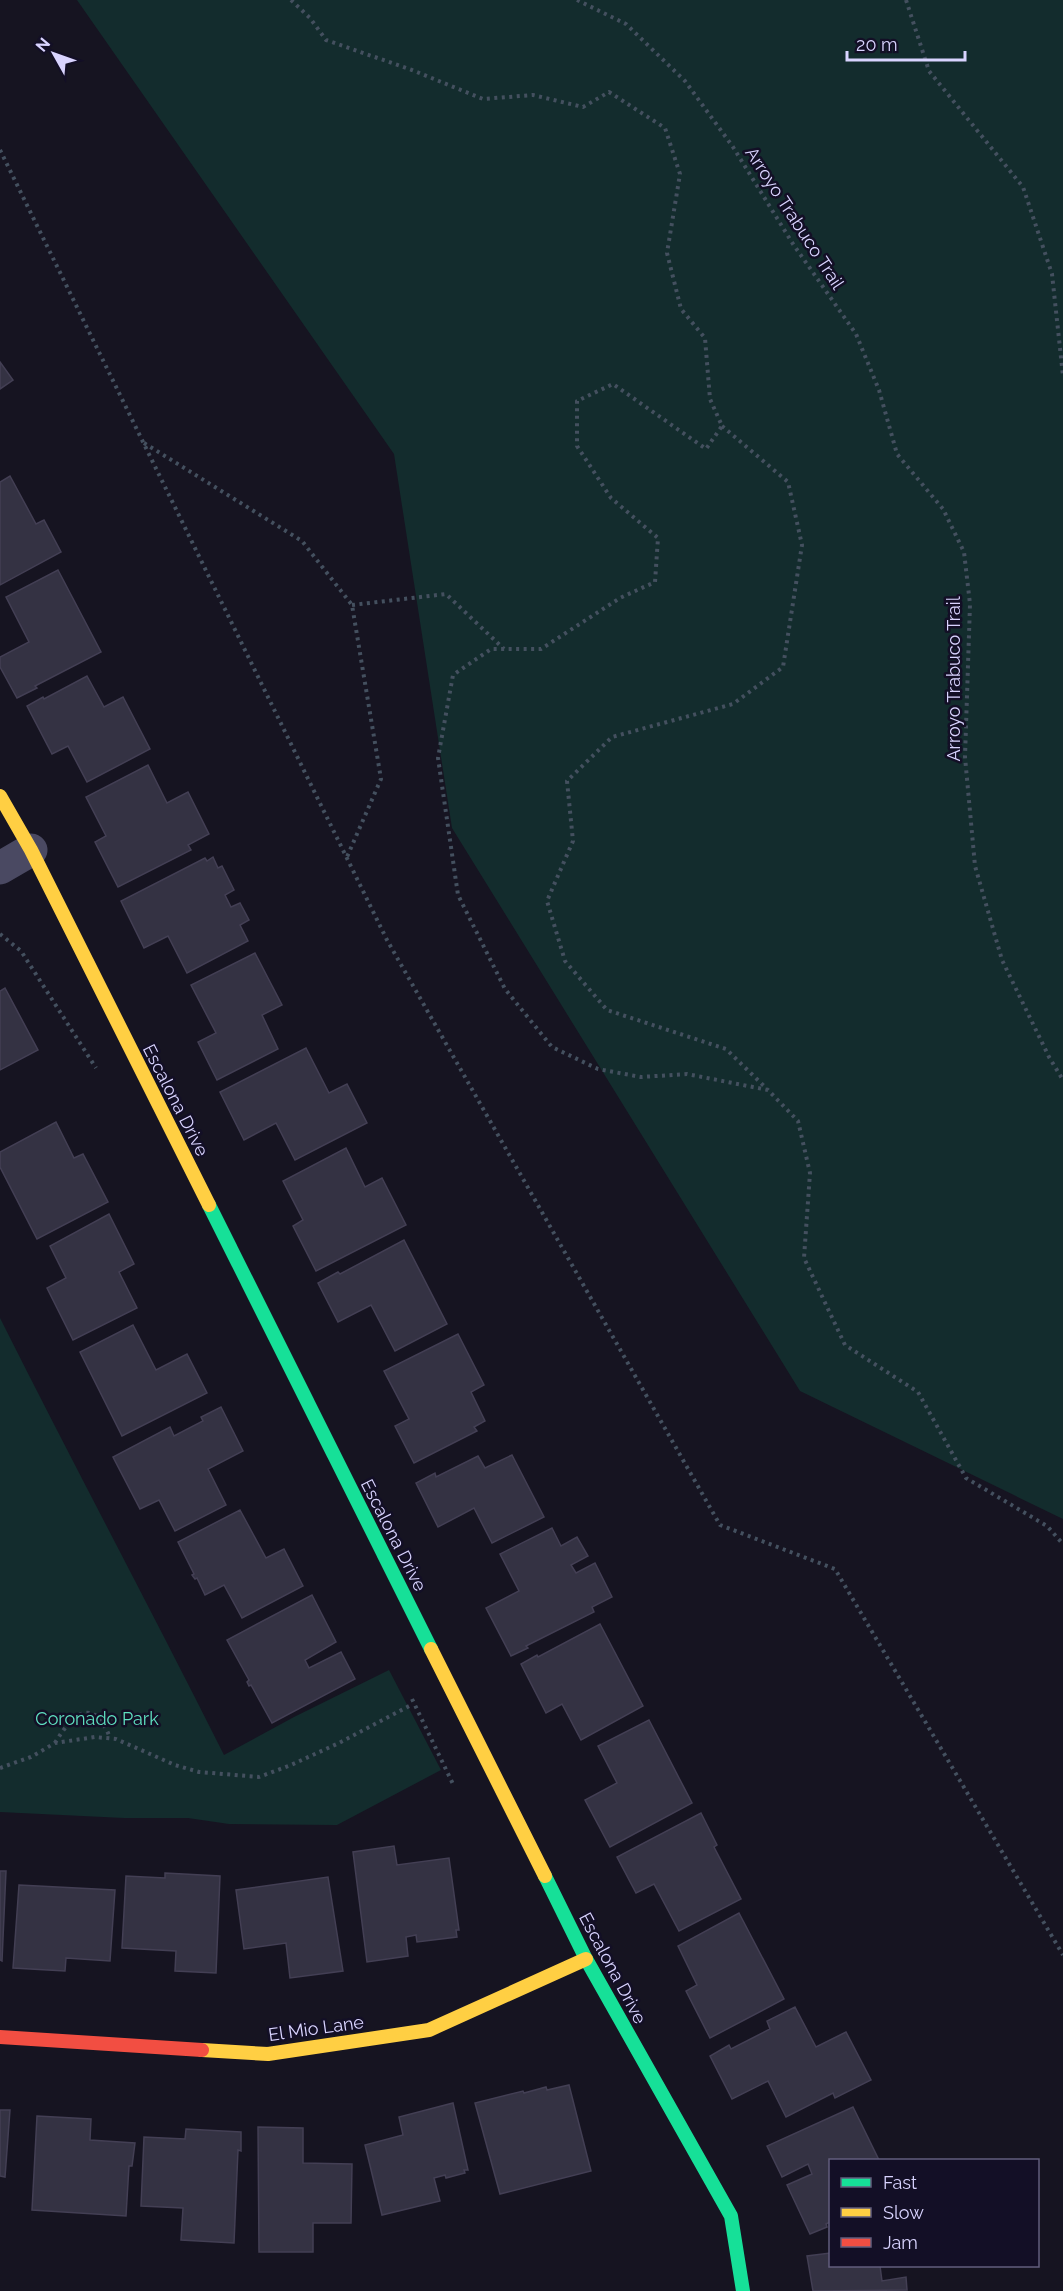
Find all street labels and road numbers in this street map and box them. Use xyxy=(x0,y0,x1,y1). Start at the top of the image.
street label: Arroyo Trabuco Trail xyxy=(741,143,849,293)
street label: Arroyo Trabuco Trail xyxy=(943,596,964,762)
street label: Escalona Drive xyxy=(139,1041,213,1160)
street label: Escalona Drive xyxy=(357,1476,431,1595)
street label: Escalona Drive xyxy=(575,1909,651,2028)
street label: El Mio Lane xyxy=(267,2011,366,2045)

